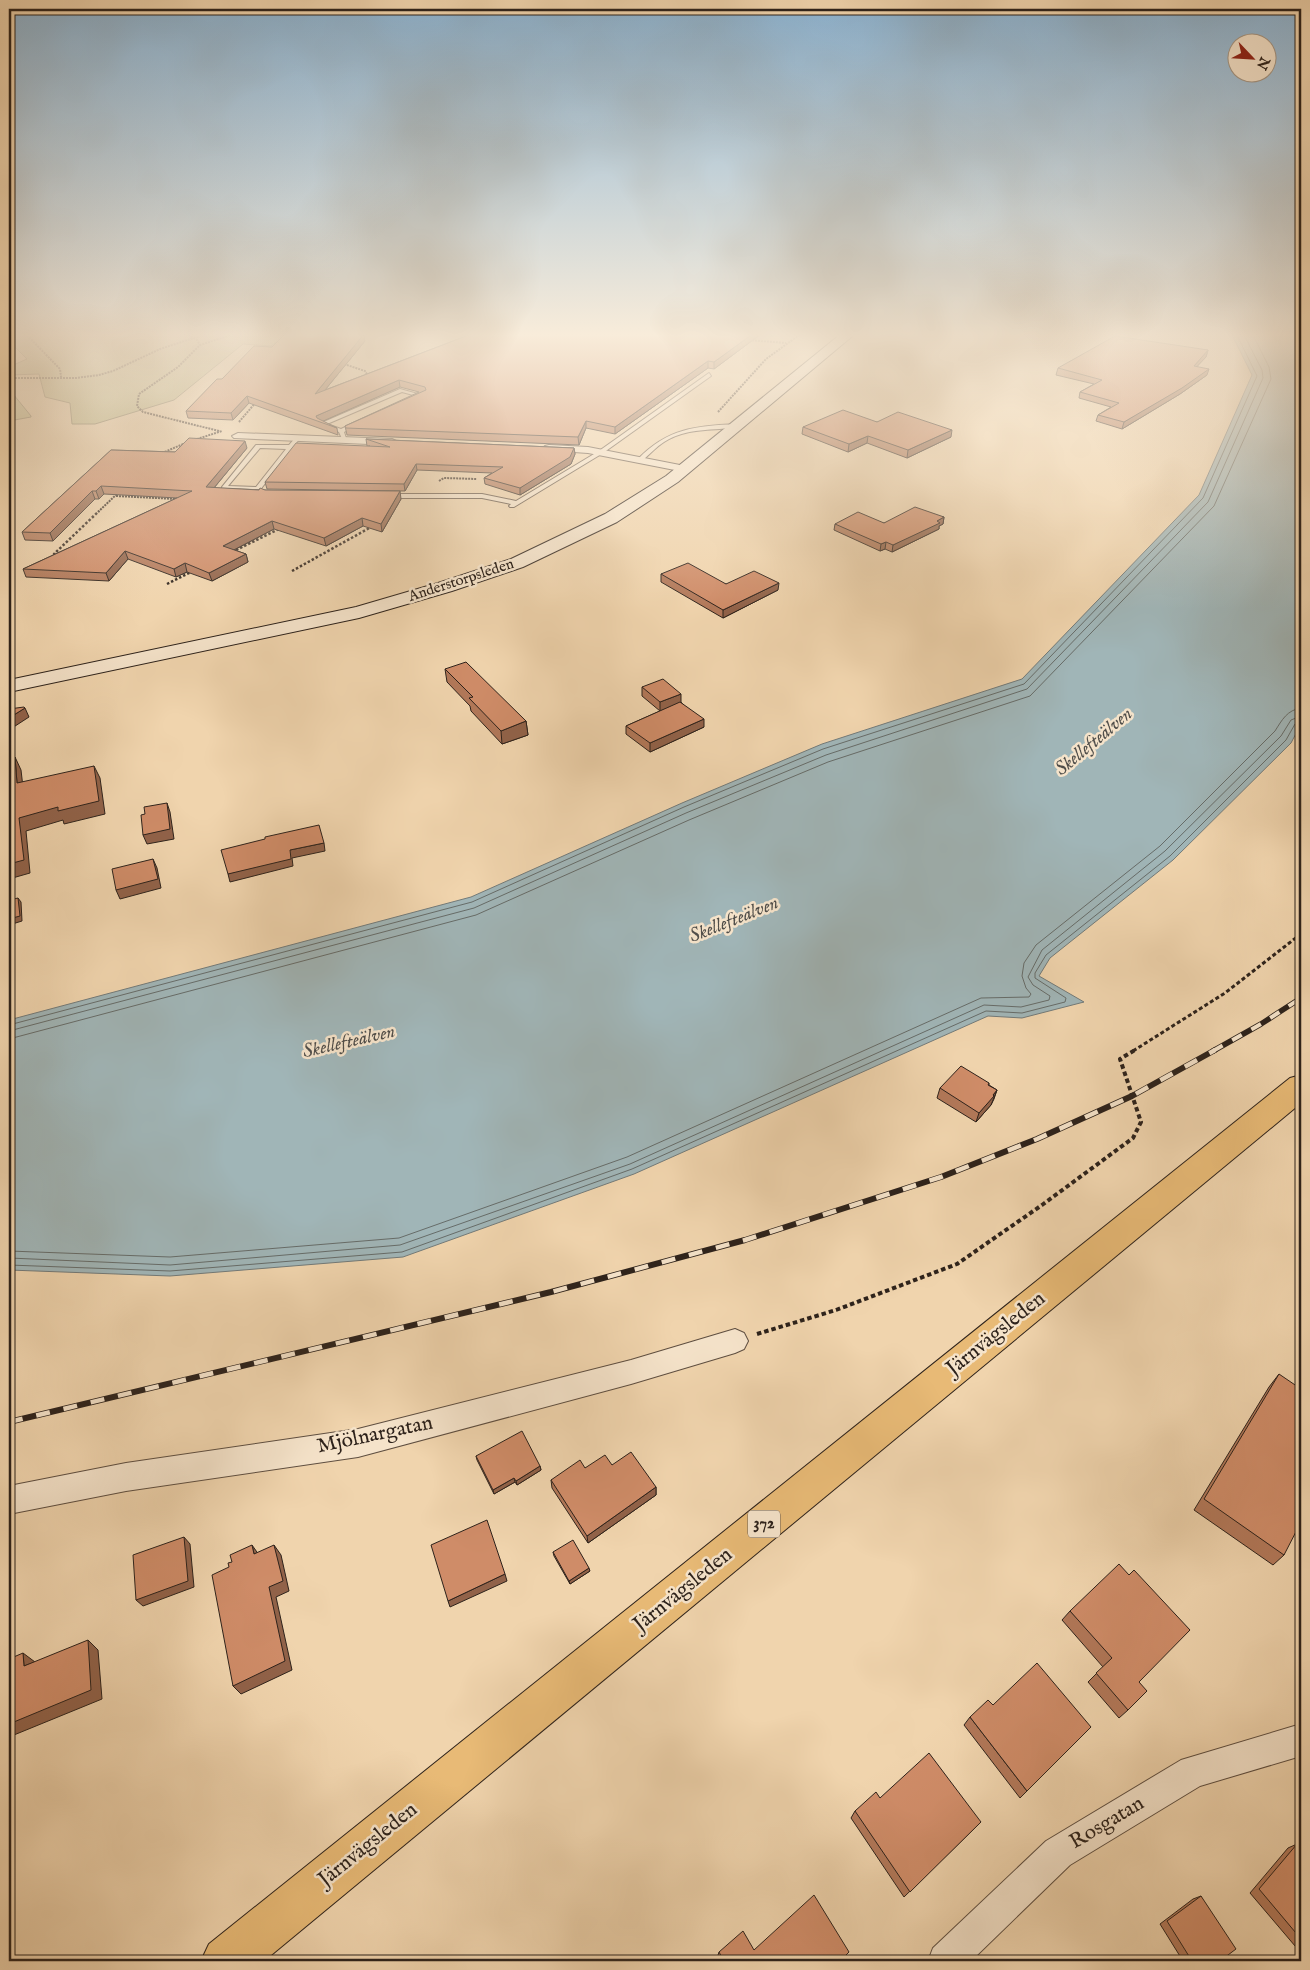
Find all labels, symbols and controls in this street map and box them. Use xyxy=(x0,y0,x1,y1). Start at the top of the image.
north arrow xyxy=(1228,32,1278,82)
text: N xyxy=(1252,53,1274,72)
street label: Anderstorpsleden xyxy=(405,554,516,606)
water label: Skellefteälven xyxy=(1050,702,1138,781)
water label: Skellefteälven xyxy=(686,891,782,949)
water label: Skellefteälven xyxy=(300,1020,398,1064)
street label: Järnvägsleden xyxy=(939,1286,1051,1384)
street label: Mjölnargatan xyxy=(315,1410,435,1460)
road number: 372 xyxy=(748,1510,780,1538)
street label: Järnvägsleden xyxy=(626,1542,738,1640)
street label: Rosgatan xyxy=(1065,1790,1149,1856)
street label: Järnvägsleden xyxy=(311,1797,423,1895)

